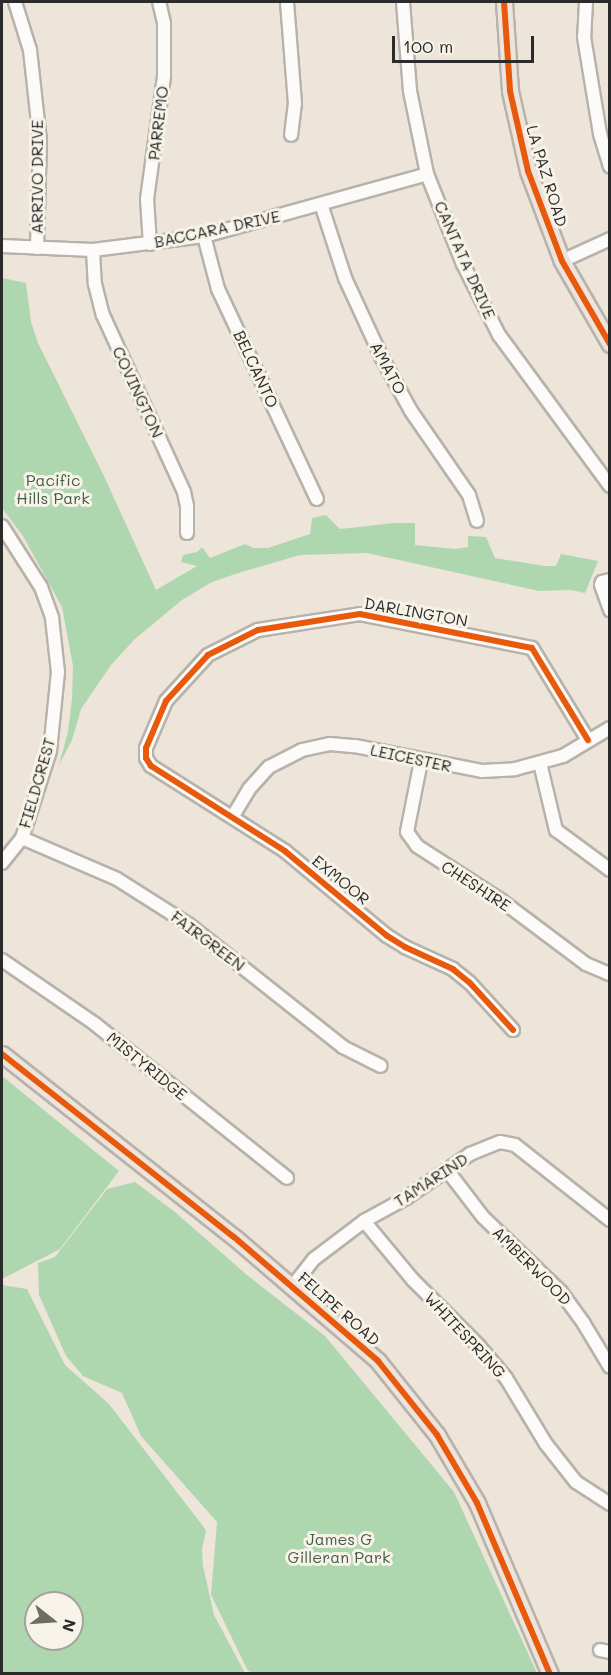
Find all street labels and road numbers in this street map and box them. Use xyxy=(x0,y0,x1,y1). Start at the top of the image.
street label: PARREMO xyxy=(144,85,172,161)
street label: ARRIVO DRIVE xyxy=(27,120,47,234)
street label: LA PAZ ROAD xyxy=(522,123,572,229)
street label: CANTATA DRIVE xyxy=(430,198,500,322)
street label: BACCARA DRIVE xyxy=(152,206,282,252)
street label: BELCANTO xyxy=(230,327,282,411)
street label: AMATO xyxy=(366,339,410,397)
street label: COVINGTON xyxy=(108,343,168,441)
street label: DARLINGTON xyxy=(363,593,469,631)
street label: FIELDCREST xyxy=(15,736,59,830)
street label: LEICESTER xyxy=(369,740,453,776)
street label: EXMOOR xyxy=(308,851,374,909)
street label: CHESHIRE xyxy=(438,856,514,916)
street label: FAIRGREEN xyxy=(167,907,249,975)
street label: MISTYRIDGE xyxy=(103,1028,191,1104)
street label: TAMARIND xyxy=(391,1149,471,1211)
street label: AMBERWOOD xyxy=(489,1223,575,1309)
street label: FELIPE ROAD xyxy=(294,1268,384,1350)
street label: WHITESPRING xyxy=(420,1288,510,1382)

